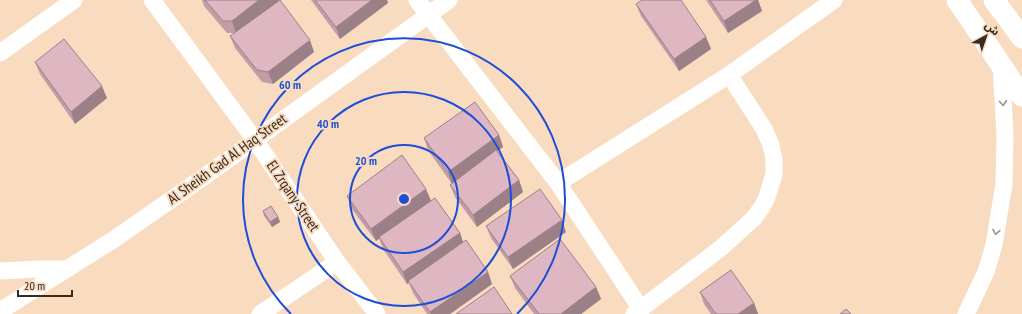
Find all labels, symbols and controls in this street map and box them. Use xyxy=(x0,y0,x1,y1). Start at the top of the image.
north arrow xyxy=(966,16,1006,56)
text: ش xyxy=(982,18,1003,39)
text: 60 m xyxy=(279,77,301,92)
one-way arrow xyxy=(999,100,1008,106)
street label: Al Sheikh Gad Al Haq Street xyxy=(163,109,290,208)
text: 40 m xyxy=(317,116,339,131)
text: 20 m xyxy=(355,153,377,168)
street label: El Zrqany Street xyxy=(263,156,324,235)
centre of rings xyxy=(397,192,411,206)
one-way arrow xyxy=(992,229,1001,235)
scale bar xyxy=(18,272,72,298)
text: 20 m xyxy=(24,278,45,293)

